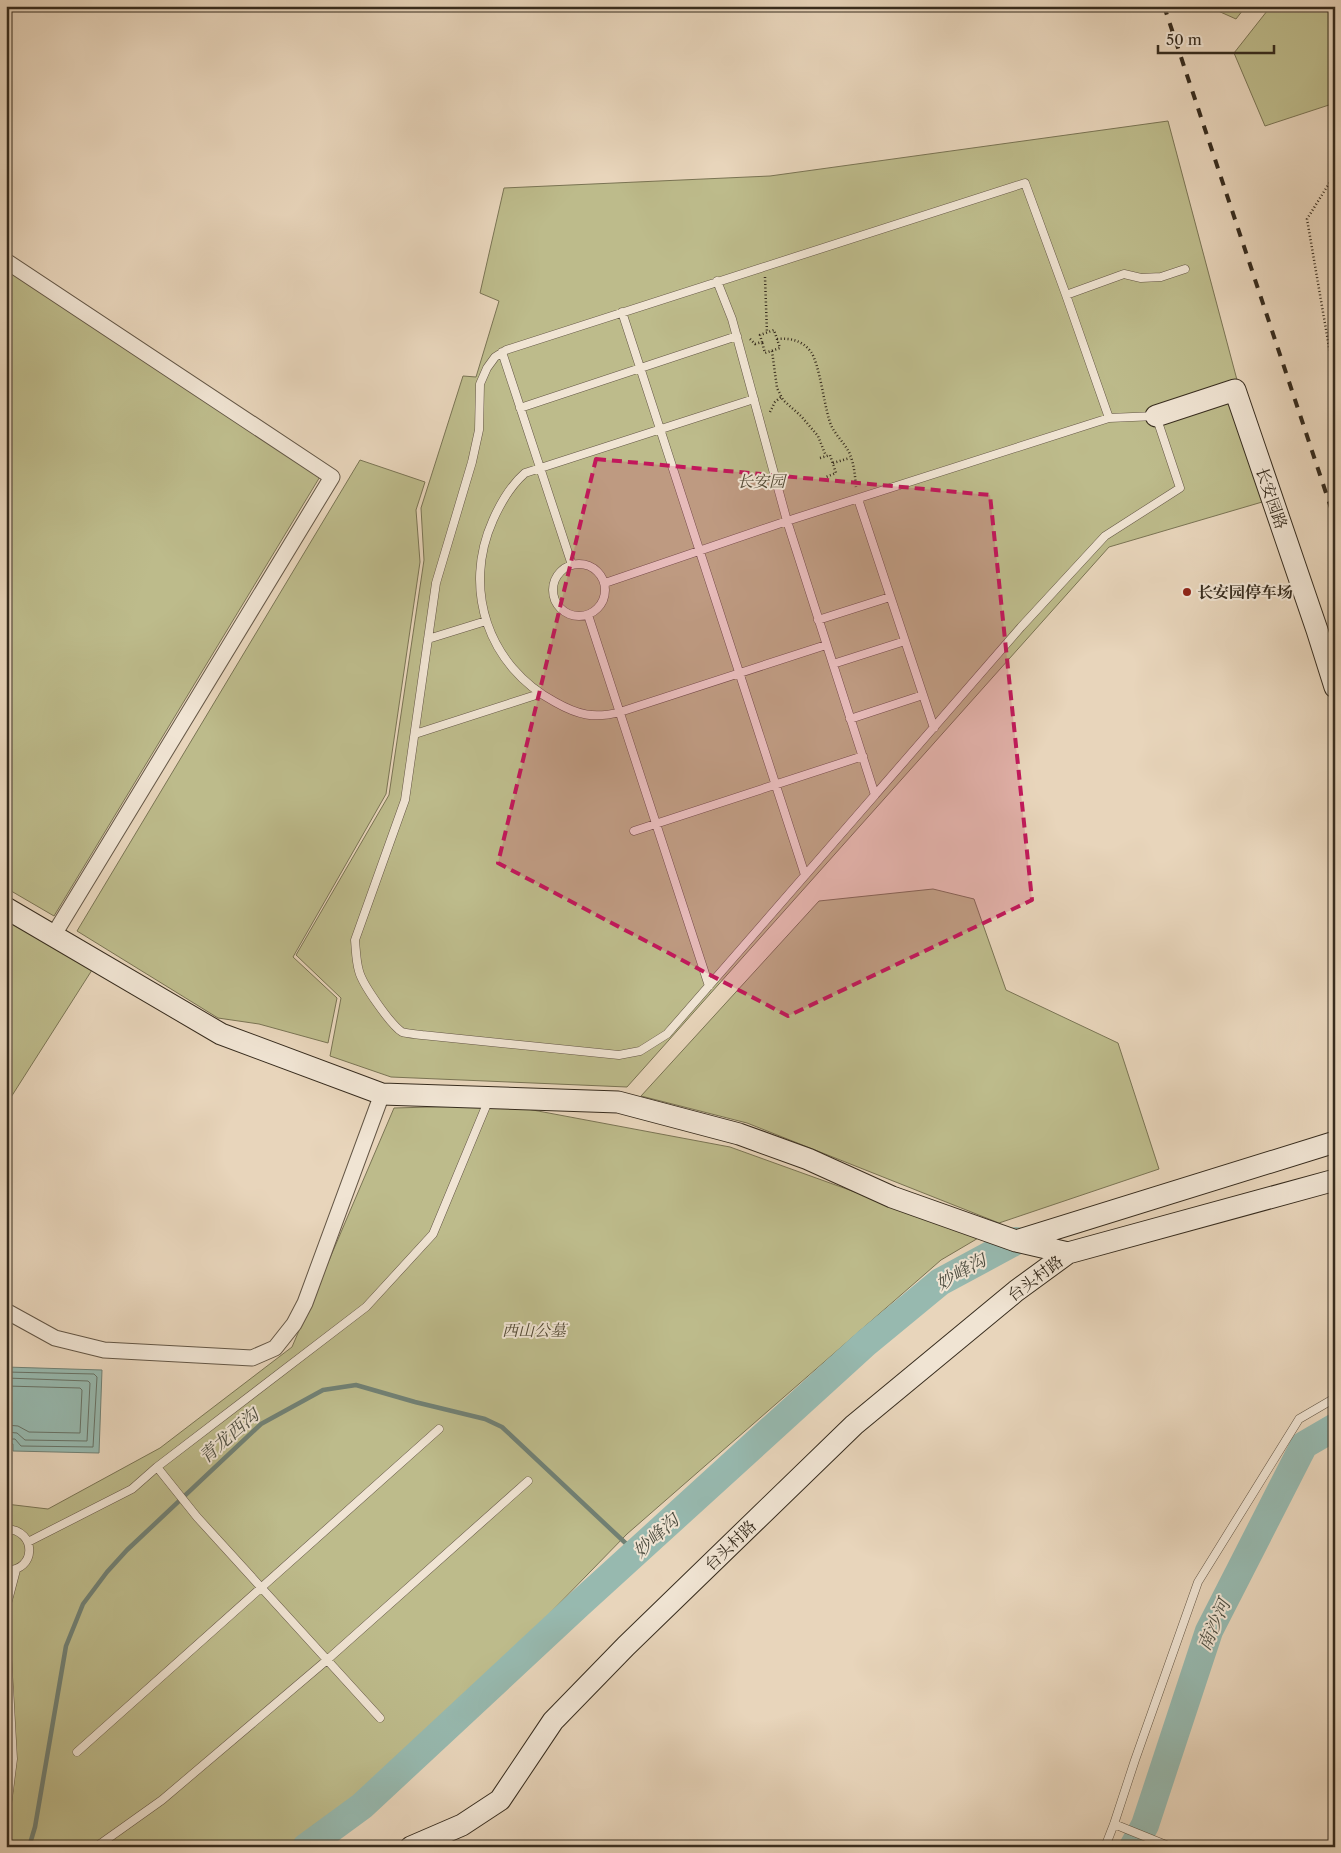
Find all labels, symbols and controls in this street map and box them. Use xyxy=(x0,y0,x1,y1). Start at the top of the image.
scale bar xyxy=(1158,22,1275,54)
text: 50 m xyxy=(1166,30,1202,49)
street label: 长安园路 xyxy=(1252,464,1292,532)
park label: 长安园 xyxy=(737,471,788,491)
place label: 长安园停车场 xyxy=(1197,582,1293,602)
marker: 长安园停车场 xyxy=(1181,586,1193,598)
water label: 妙峰沟 xyxy=(932,1247,992,1295)
street label: 台头村路 xyxy=(1003,1251,1067,1305)
park label: 西山公墓 xyxy=(502,1320,569,1340)
water label: 青龙西沟 xyxy=(195,1402,266,1468)
water label: 妙峰沟 xyxy=(629,1507,685,1562)
street label: 台头村路 xyxy=(700,1516,760,1574)
water label: 南沙河 xyxy=(1193,1593,1236,1654)

